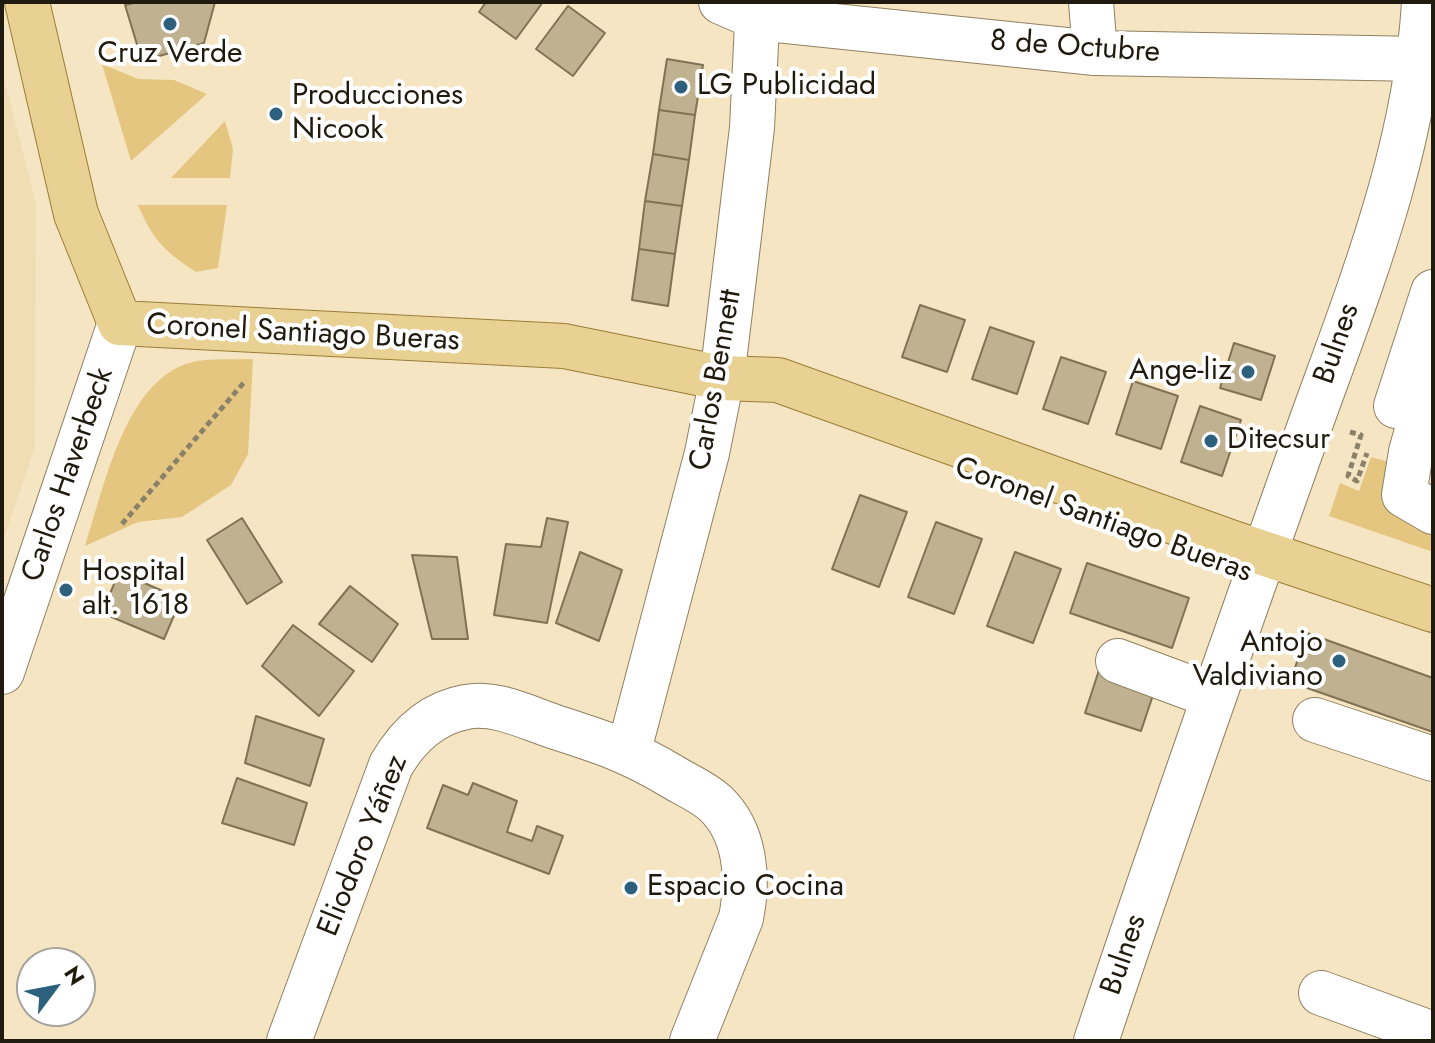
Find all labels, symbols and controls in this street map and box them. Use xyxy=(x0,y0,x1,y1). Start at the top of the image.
marker: Cruz Verde xyxy=(161,15,179,33)
street label: 8 de Octubre xyxy=(989,24,1161,72)
place label: Cruz Verde xyxy=(97,37,243,73)
place label: LG Publicidad xyxy=(697,69,876,105)
marker: LG Publicidad xyxy=(672,78,690,96)
place label: Producciones Nicook xyxy=(292,79,463,150)
marker: Producciones Nicook xyxy=(267,105,285,123)
street label: Carlos Bennett xyxy=(683,287,751,473)
street label: Bulnes xyxy=(1308,299,1368,389)
street label: Coronel Santiago Bueras xyxy=(146,308,460,360)
place label: Ange-liz xyxy=(1129,354,1232,390)
street label: Carlos Haverbeck xyxy=(16,363,122,587)
marker: Ange-liz xyxy=(1239,363,1257,381)
place label: Ditecsur xyxy=(1227,423,1330,459)
marker: Ditecsur xyxy=(1202,432,1220,450)
street label: Coronel Santiago Bueras xyxy=(950,450,1256,592)
place label: Hospital alt. 1618 xyxy=(82,555,189,626)
marker: Hospital alt. 1618 xyxy=(57,581,75,599)
place label: Antojo Valdiviano xyxy=(1192,626,1323,696)
marker: Antojo Valdiviano xyxy=(1330,652,1348,670)
street label: Eliodoro Yáñez xyxy=(311,750,417,942)
place label: Espacio Cocina xyxy=(647,870,844,906)
marker: Espacio Cocina xyxy=(622,879,640,897)
street label: Bulnes xyxy=(1095,910,1155,1000)
north arrow xyxy=(16,947,96,1027)
text: N xyxy=(56,959,93,991)

